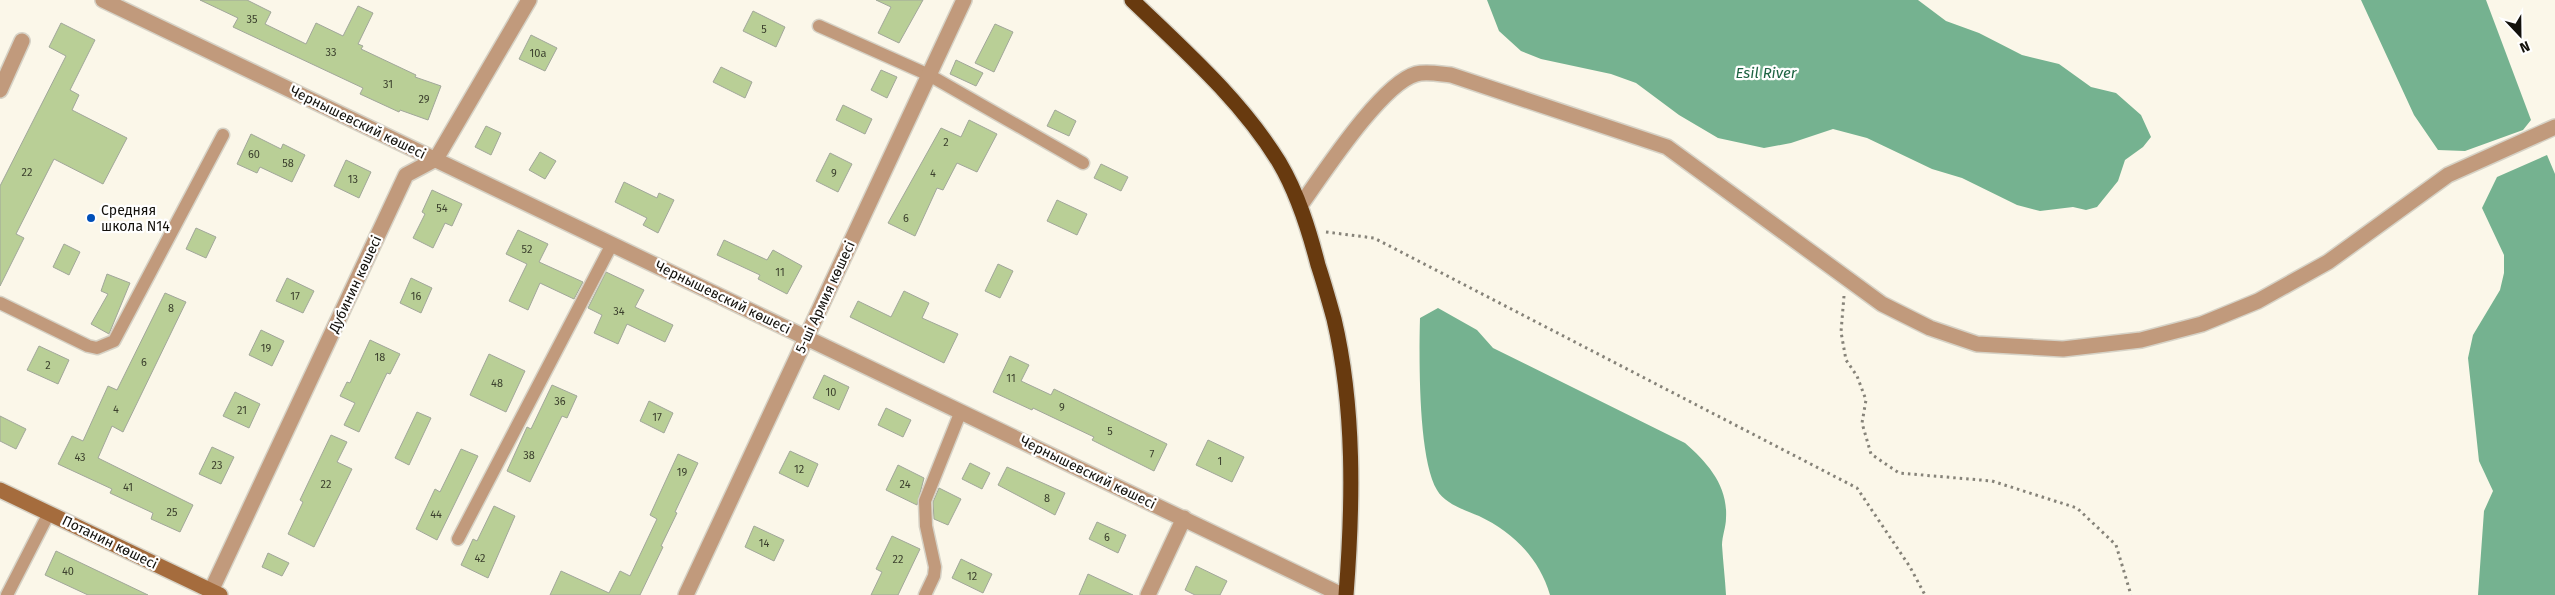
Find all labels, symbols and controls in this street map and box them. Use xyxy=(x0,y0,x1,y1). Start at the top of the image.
north arrow xyxy=(2495,10,2545,60)
house number: 35 xyxy=(247,13,258,26)
house number: 5 xyxy=(761,23,767,36)
text: N xyxy=(2517,37,2532,56)
house number: 33 xyxy=(326,46,336,59)
house number: 10а xyxy=(530,47,546,60)
water label: Esil River xyxy=(1735,64,1798,82)
house number: 31 xyxy=(383,78,393,91)
street label: Чернышевский көшесі xyxy=(287,82,428,163)
house number: 29 xyxy=(418,93,430,106)
house number: 2 xyxy=(943,136,949,149)
house number: 60 xyxy=(248,148,260,161)
house number: 58 xyxy=(282,157,294,170)
house number: 22 xyxy=(22,166,32,179)
house number: 9 xyxy=(831,167,837,180)
house number: 4 xyxy=(930,167,936,180)
house number: 13 xyxy=(348,173,358,186)
place label: Средняя школа N14 xyxy=(101,202,170,235)
house number: 54 xyxy=(436,202,448,215)
marker: Средняя школа N14 xyxy=(85,212,97,224)
house number: 6 xyxy=(903,212,909,225)
street label: Дубинин көшесі xyxy=(325,233,385,336)
street label: 5-ші Армия көшесі xyxy=(792,238,859,356)
house number: 52 xyxy=(522,243,532,256)
street label: Чернышевский көшесі xyxy=(652,257,793,338)
house number: 11 xyxy=(775,266,785,279)
house number: 17 xyxy=(290,290,300,303)
house number: 16 xyxy=(411,290,421,303)
house number: 8 xyxy=(168,302,174,315)
house number: 34 xyxy=(613,305,625,318)
house number: 19 xyxy=(261,342,271,355)
house number: 18 xyxy=(375,351,385,364)
house number: 6 xyxy=(141,356,147,369)
house number: 2 xyxy=(45,359,51,372)
house number: 11 xyxy=(1006,372,1016,385)
house number: 48 xyxy=(491,377,503,390)
house number: 10 xyxy=(826,386,836,399)
house number: 36 xyxy=(554,395,566,408)
house number: 9 xyxy=(1059,401,1065,414)
house number: 4 xyxy=(113,403,119,416)
house number: 21 xyxy=(237,404,247,417)
house number: 17 xyxy=(652,411,662,424)
house number: 5 xyxy=(1107,425,1113,438)
street label: Чернышевский көшесі xyxy=(1017,432,1158,513)
house number: 7 xyxy=(1150,448,1155,461)
house number: 38 xyxy=(523,449,535,462)
house number: 43 xyxy=(74,451,86,464)
house number: 1 xyxy=(1218,455,1222,468)
house number: 23 xyxy=(212,459,222,472)
house number: 12 xyxy=(794,463,804,476)
house number: 19 xyxy=(677,466,687,479)
house number: 22 xyxy=(321,478,331,491)
house number: 24 xyxy=(900,478,911,491)
house number: 41 xyxy=(123,481,133,494)
house number: 8 xyxy=(1044,492,1050,505)
house number: 25 xyxy=(167,506,178,519)
house number: 44 xyxy=(430,508,442,521)
street label: Потанин көшесі xyxy=(59,512,160,573)
house number: 6 xyxy=(1104,531,1110,544)
house number: 14 xyxy=(759,537,769,550)
house number: 42 xyxy=(474,552,486,565)
house number: 22 xyxy=(893,553,903,566)
house number: 40 xyxy=(62,565,74,578)
house number: 12 xyxy=(967,570,977,583)

